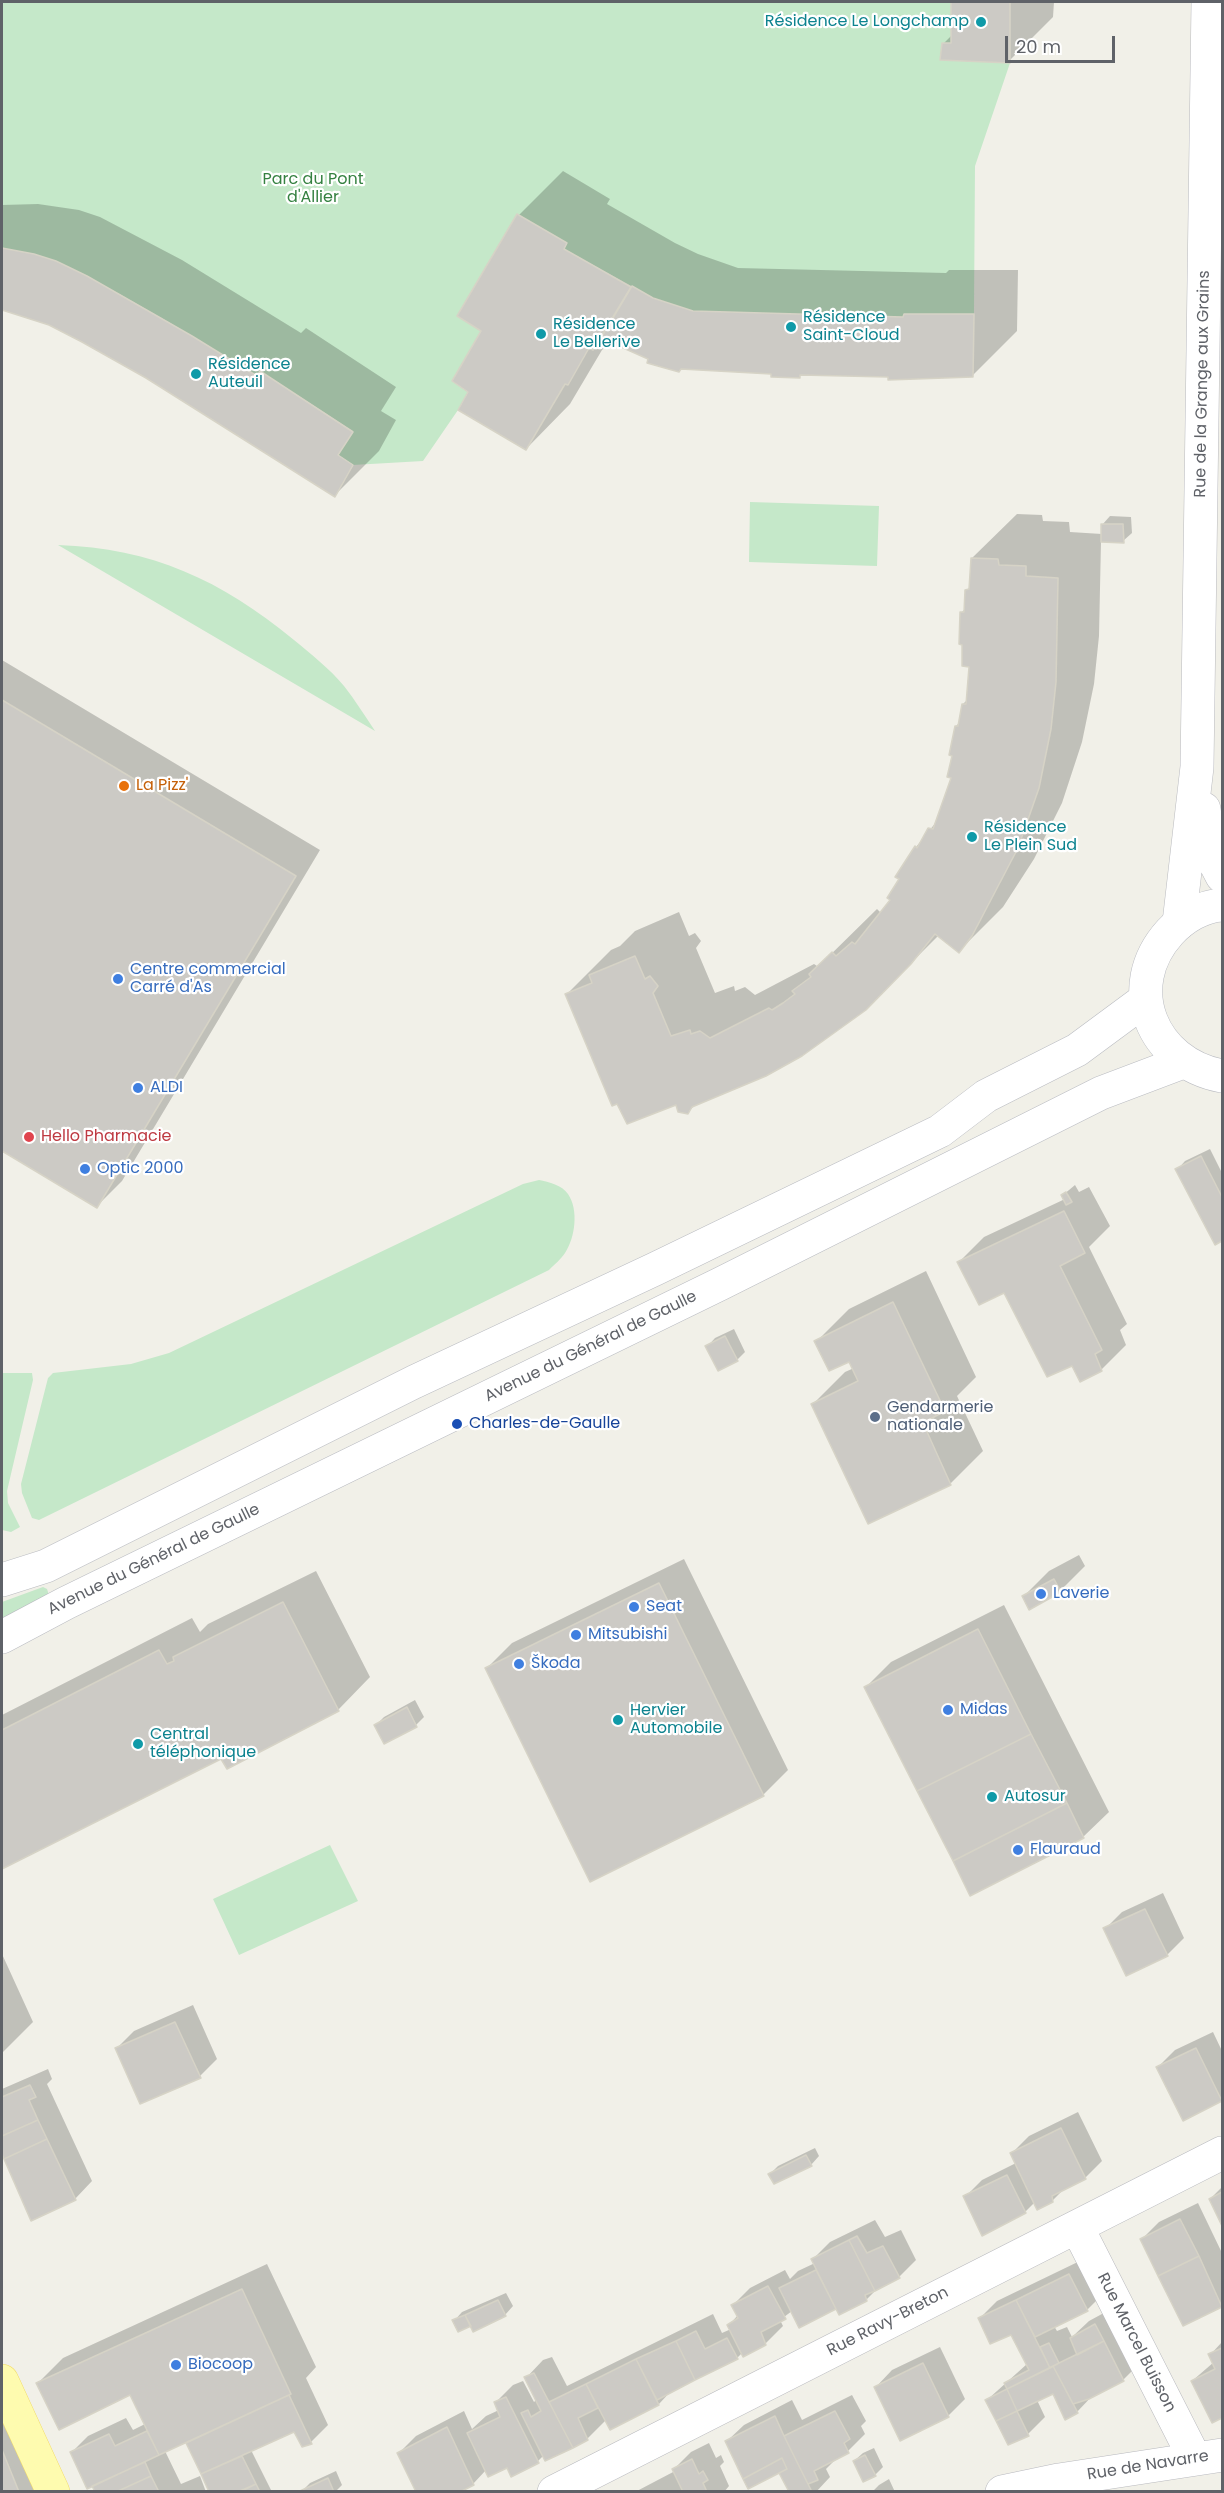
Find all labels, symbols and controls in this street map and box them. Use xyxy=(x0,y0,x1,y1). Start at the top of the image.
place label: Résidence Le Longchamp xyxy=(765,12,969,32)
marker: Résidence Le Longchamp xyxy=(974,15,988,29)
scale bar xyxy=(1008,24,1118,62)
text: 20 m xyxy=(1016,34,1061,59)
park label: Parc du Pont d'Allier xyxy=(263,170,363,208)
street label: Rue de la Grange aux Grains xyxy=(1191,270,1215,498)
place label: Résidence Saint-Cloud xyxy=(803,308,900,346)
place label: Résidence Le Bellerive xyxy=(553,315,640,353)
marker: Résidence Saint-Cloud xyxy=(784,320,798,334)
marker: Résidence Le Bellerive xyxy=(534,327,548,341)
place label: Résidence Auteuil xyxy=(208,355,291,393)
marker: Résidence Auteuil xyxy=(189,367,203,381)
place label: La Pizz' xyxy=(136,776,188,796)
marker: La Pizz' xyxy=(117,779,131,793)
place label: Résidence Le Plein Sud xyxy=(984,818,1077,856)
marker: Résidence Le Plein Sud xyxy=(965,830,979,844)
place label: Centre commercial Carré d'As xyxy=(130,960,286,998)
marker: Centre commercial Carré d'As xyxy=(111,972,125,986)
place label: ALDI xyxy=(150,1078,183,1098)
marker: ALDI xyxy=(131,1081,145,1095)
place label: Hello Pharmacie xyxy=(41,1127,172,1147)
marker: Hello Pharmacie xyxy=(22,1130,36,1144)
place label: Optic 2000 xyxy=(97,1159,183,1179)
marker: Optic 2000 xyxy=(78,1162,92,1176)
street label: Avenue du Général de Gaulle xyxy=(482,1287,700,1407)
place label: Gendarmerie nationale xyxy=(887,1398,993,1436)
marker: Gendarmerie nationale xyxy=(868,1410,882,1424)
place label: Charles-de-Gaulle xyxy=(469,1414,620,1434)
marker: Charles-de-Gaulle xyxy=(450,1417,464,1431)
street label: Avenue du Général de Gaulle xyxy=(45,1500,263,1620)
place label: Laverie xyxy=(1053,1584,1109,1604)
marker: Laverie xyxy=(1034,1587,1048,1601)
place label: Seat xyxy=(646,1597,682,1617)
marker: Seat xyxy=(627,1600,641,1614)
place label: Mitsubishi xyxy=(588,1625,667,1645)
marker: Mitsubishi xyxy=(569,1628,583,1642)
place label: Škoda xyxy=(531,1654,581,1674)
marker: Škoda xyxy=(512,1657,526,1671)
place label: Midas xyxy=(960,1700,1008,1720)
place label: Hervier Automobile xyxy=(630,1701,722,1739)
marker: Midas xyxy=(941,1703,955,1717)
marker: Hervier Automobile xyxy=(611,1713,625,1727)
place label: Central téléphonique xyxy=(150,1725,256,1763)
marker: Central téléphonique xyxy=(131,1737,145,1751)
place label: Autosur xyxy=(1004,1787,1066,1807)
marker: Autosur xyxy=(985,1790,999,1804)
place label: Flauraud xyxy=(1030,1840,1101,1860)
marker: Flauraud xyxy=(1011,1843,1025,1857)
street label: Rue Marcel Buisson xyxy=(1093,2270,1179,2416)
street label: Rue Ravy-Breton xyxy=(824,2283,952,2361)
place label: Biocoop xyxy=(188,2355,253,2375)
marker: Biocoop xyxy=(169,2358,183,2372)
street label: Rue de Navarre xyxy=(1086,2447,1210,2485)

